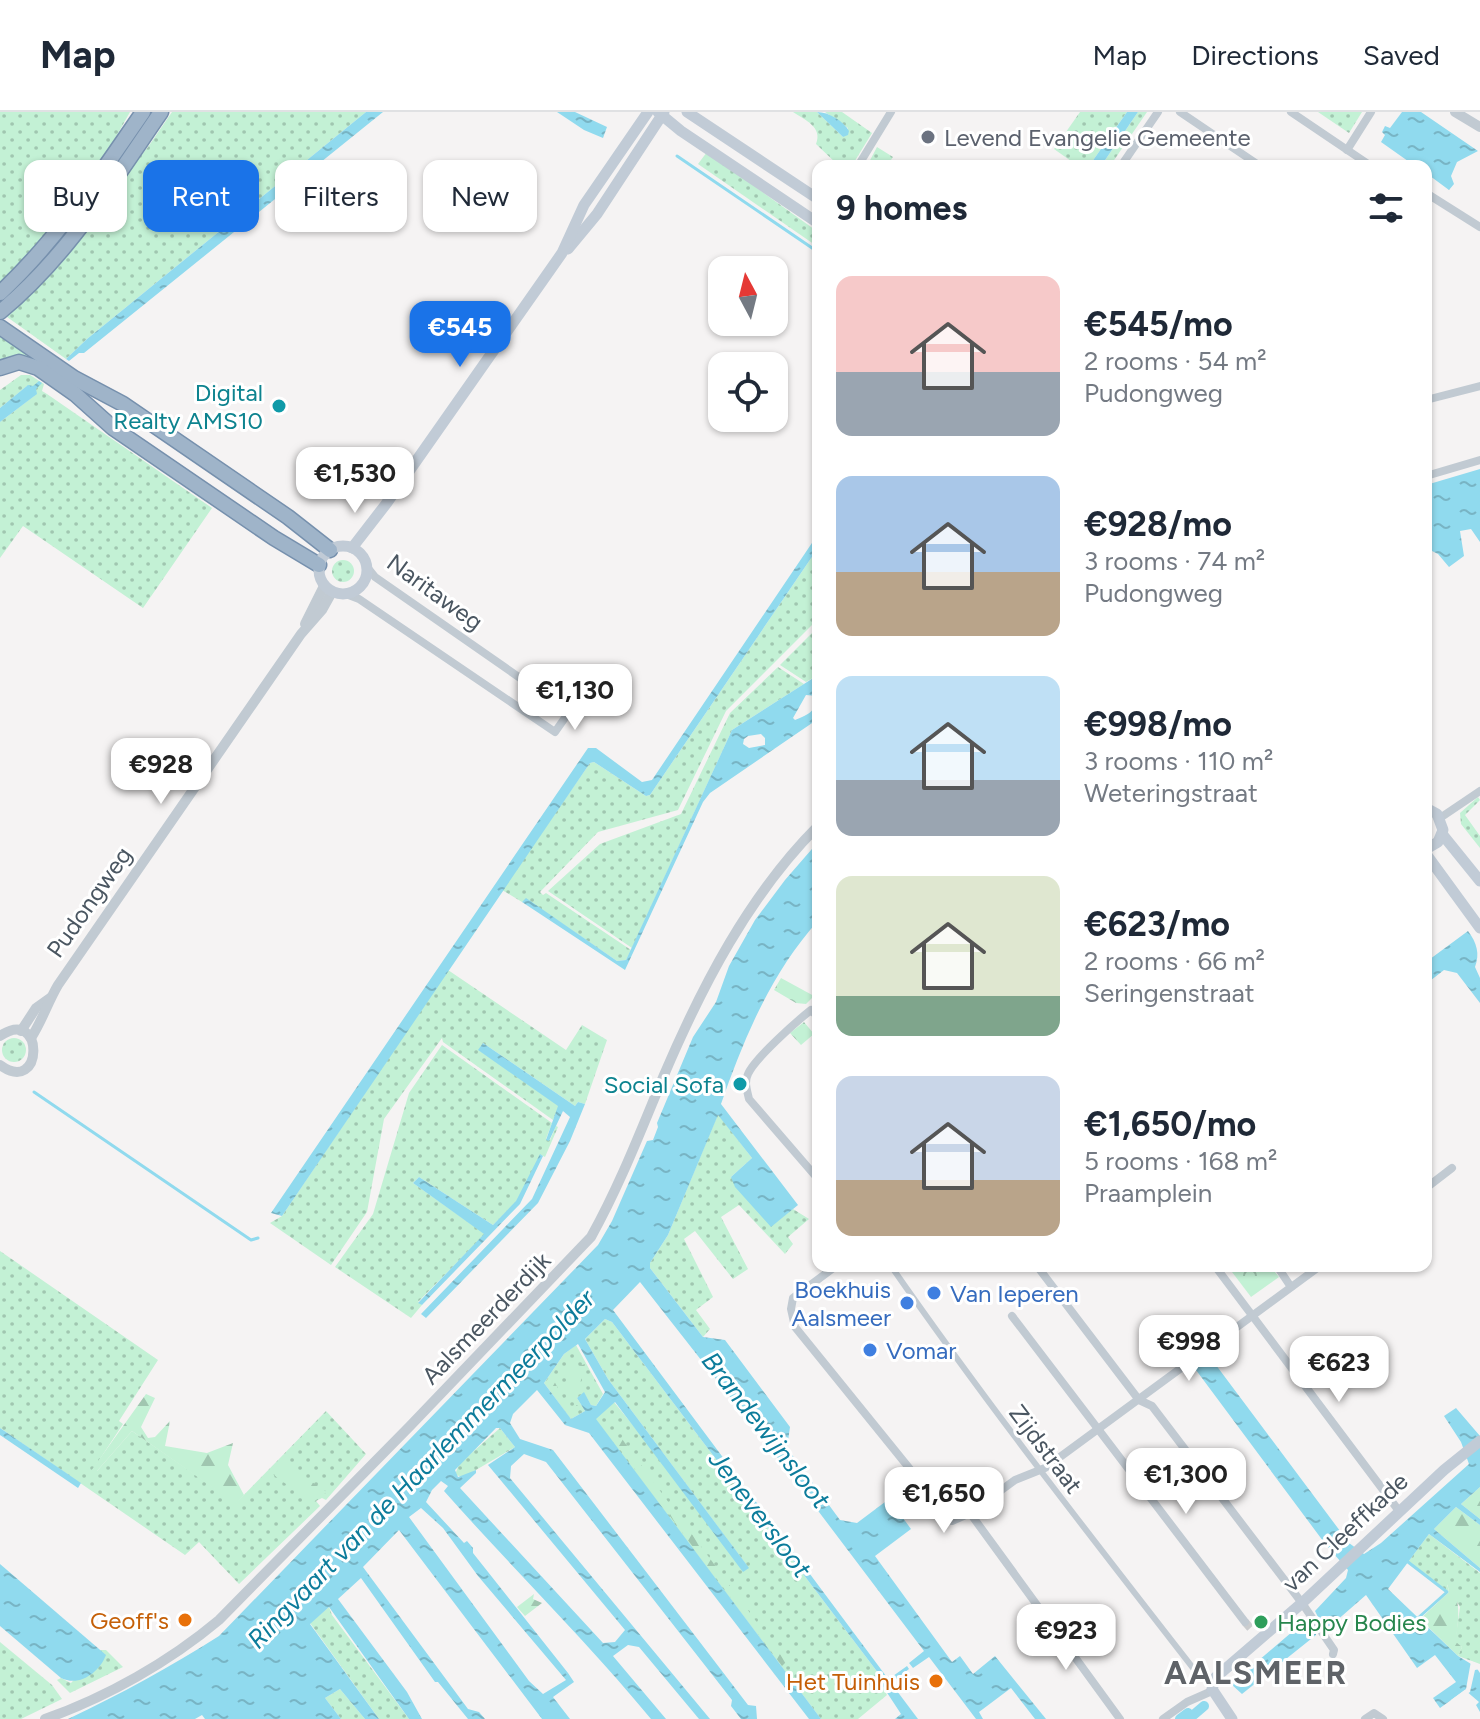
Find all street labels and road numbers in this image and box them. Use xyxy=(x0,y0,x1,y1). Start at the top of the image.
street label: Naritaweg xyxy=(381,548,489,636)
street label: Pudongweg xyxy=(40,841,138,963)
street label: Aalsmeerderdijk xyxy=(416,1246,557,1390)
street label: Zijdstraat xyxy=(1003,1399,1089,1499)
street label: van Cleeffkade xyxy=(1276,1466,1414,1598)

